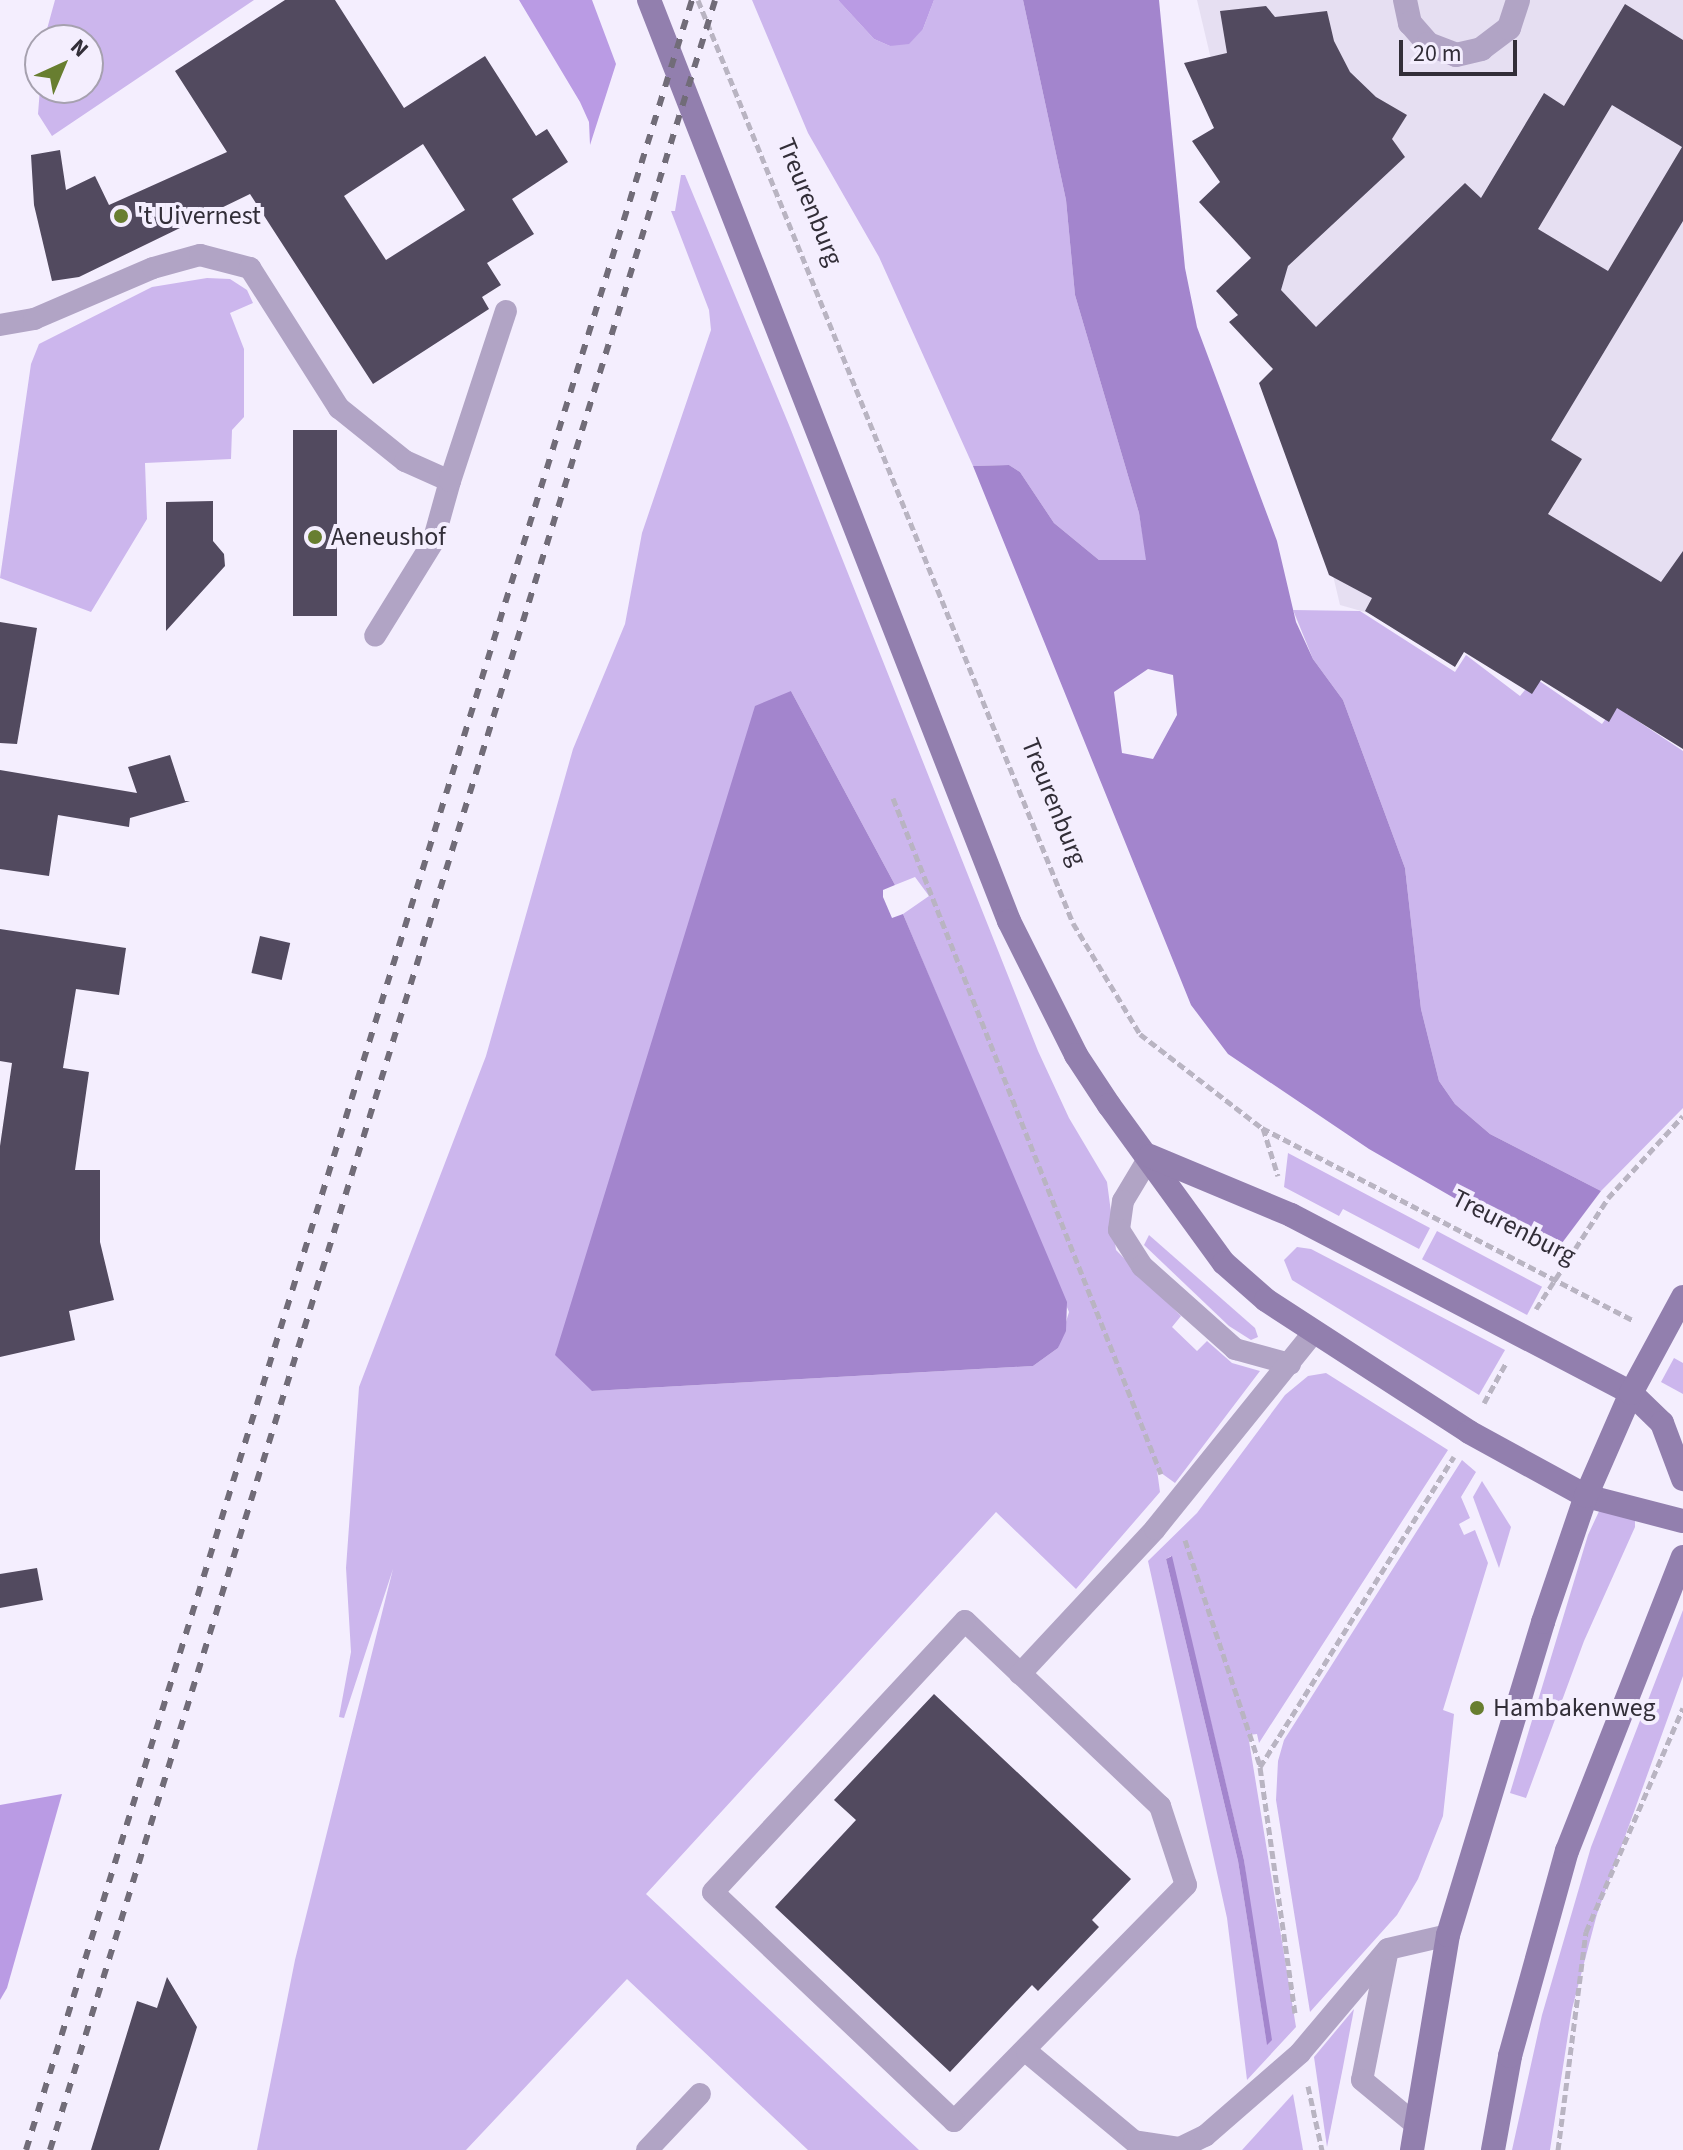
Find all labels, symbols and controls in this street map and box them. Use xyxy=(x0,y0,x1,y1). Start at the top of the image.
north arrow xyxy=(24,24,104,104)
scale bar xyxy=(1403,24,1521,74)
text: N xyxy=(63,32,96,65)
text: 20 m xyxy=(1413,36,1462,71)
street label: Treurenburg xyxy=(770,134,850,270)
place label: 't Uivernest xyxy=(137,200,261,232)
marker: 't Uivernest xyxy=(112,207,130,225)
place label: Aeneushof xyxy=(331,521,446,553)
marker: Aeneushof xyxy=(306,528,324,546)
street label: Treurenburg xyxy=(1014,734,1094,870)
street label: Treurenburg xyxy=(1447,1183,1581,1271)
place label: Hambakenweg xyxy=(1493,1692,1656,1724)
marker: Hambakenweg xyxy=(1468,1699,1486,1717)

